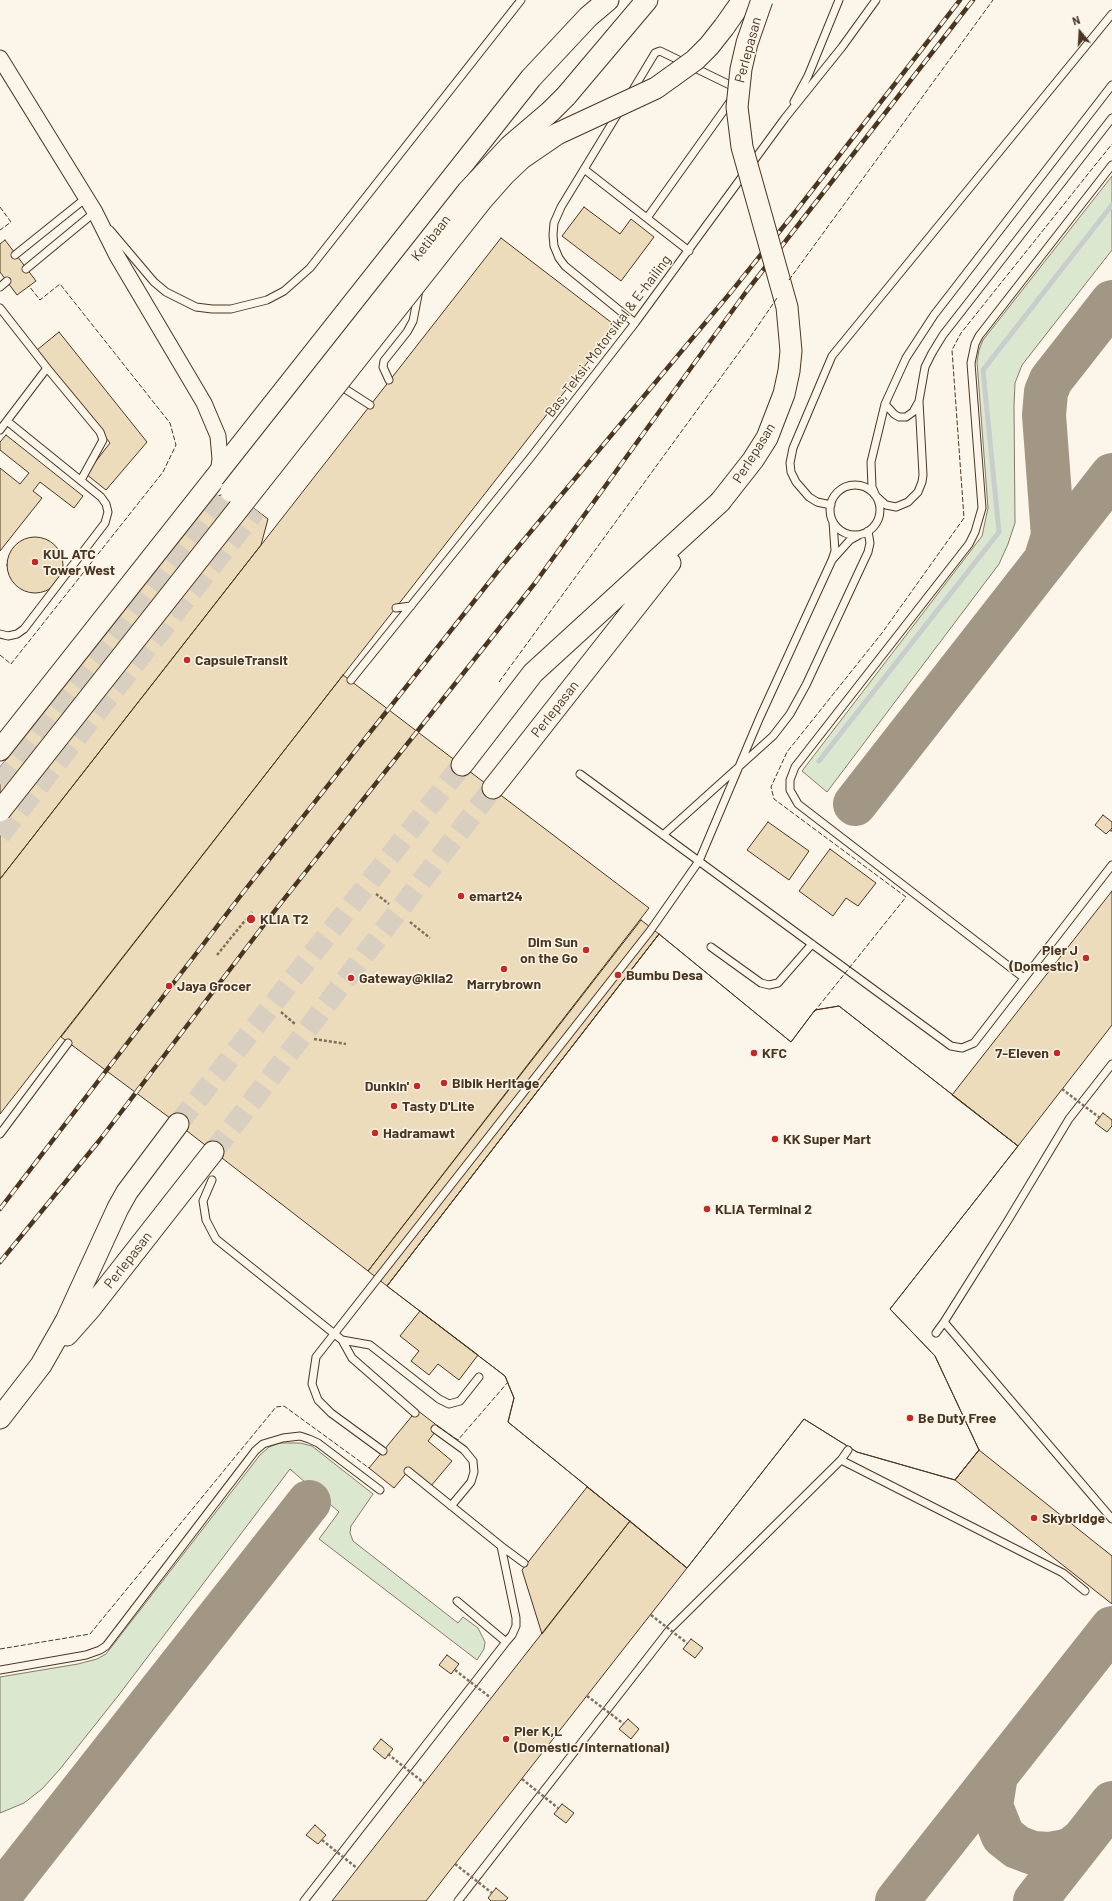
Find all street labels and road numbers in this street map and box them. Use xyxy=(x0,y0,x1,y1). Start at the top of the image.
street label: Perlepasan xyxy=(731,15,765,85)
street label: Ketibaan xyxy=(408,212,454,264)
street label: Bas, Teksi, Motorsikal & E-hailing xyxy=(541,252,675,420)
street label: Perlepasan xyxy=(729,420,779,486)
street label: Perlepasan xyxy=(528,677,582,741)
street label: Perlepasan xyxy=(101,1228,155,1292)

